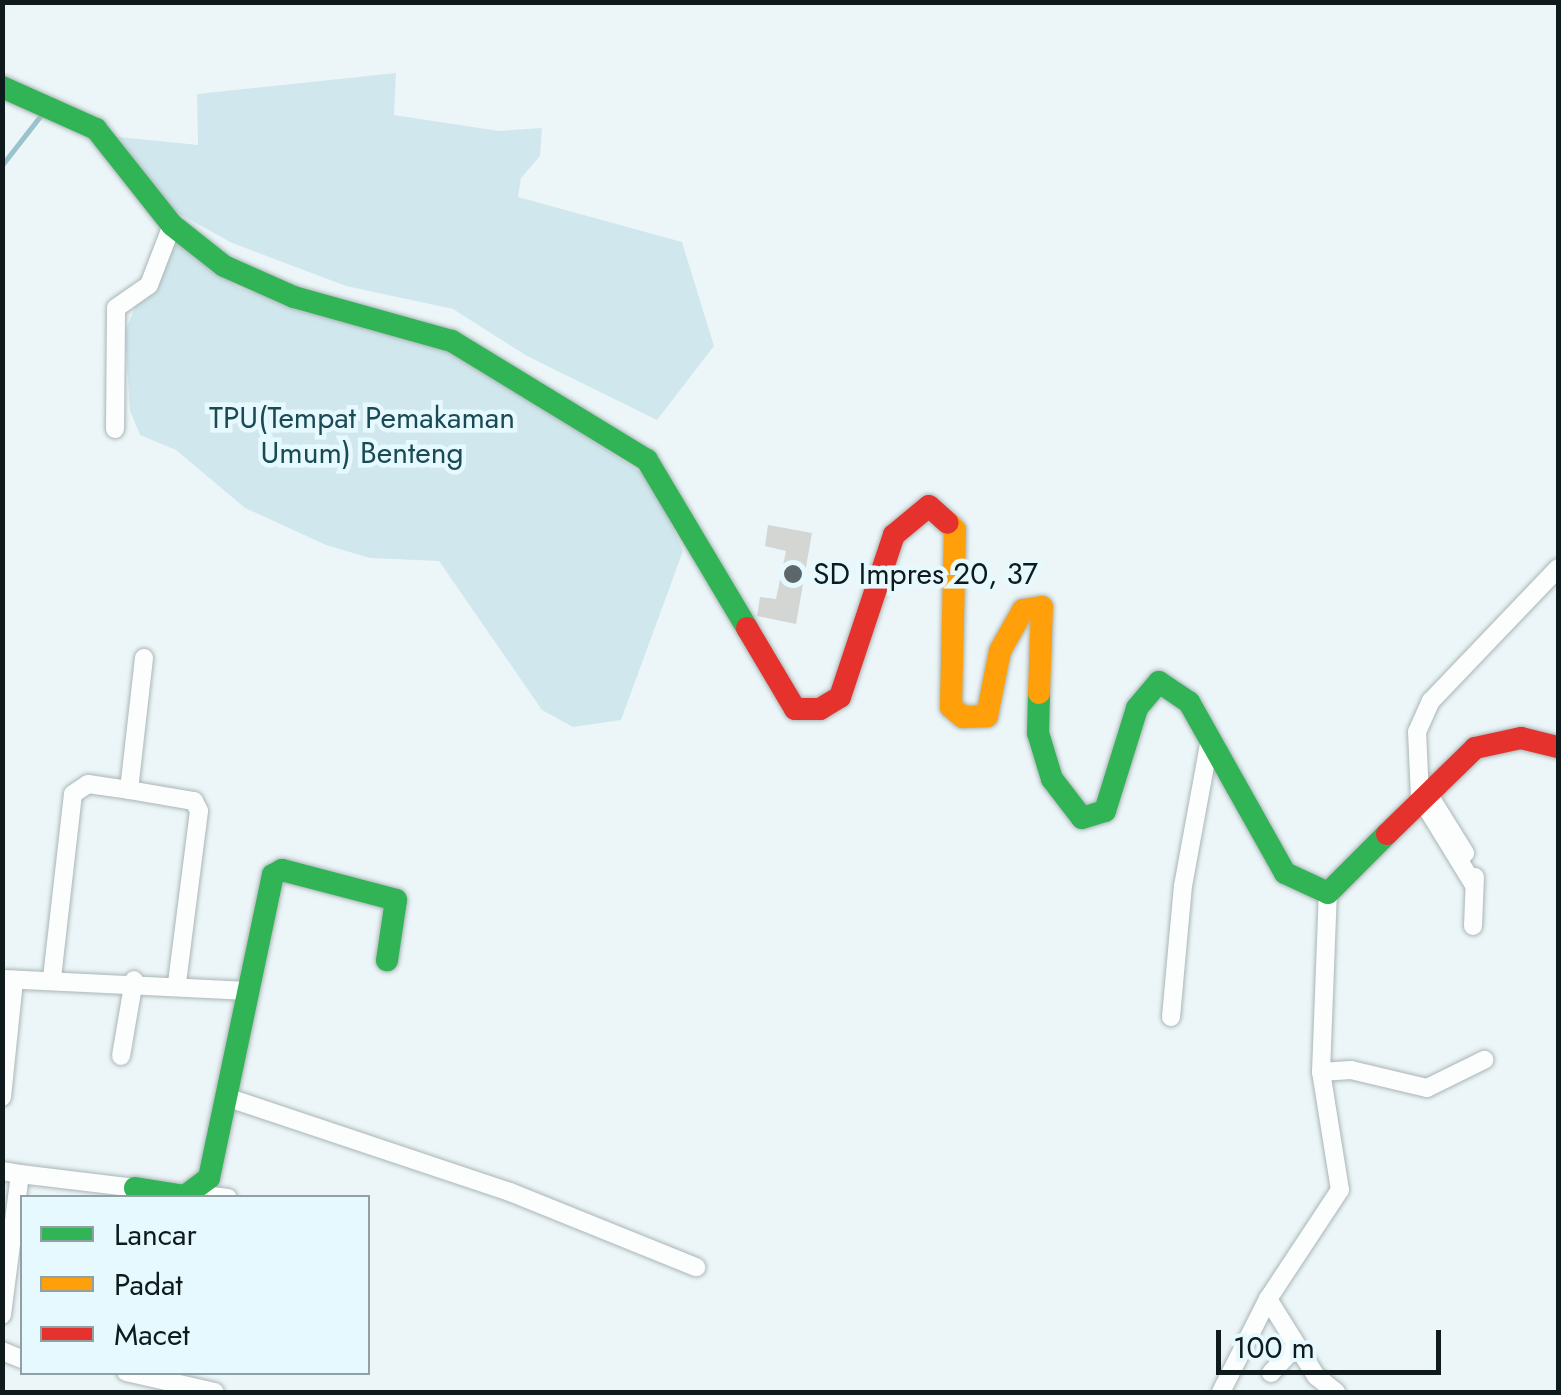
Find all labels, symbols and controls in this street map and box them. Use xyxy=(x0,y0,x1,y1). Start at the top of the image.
park label: TPU(Tempat Pemakaman Umum) Benteng xyxy=(209,400,515,470)
place label: SD Impres 20, 37 xyxy=(813,556,1038,592)
marker: SD Impres 20, 37 xyxy=(782,563,804,585)
legend xyxy=(20,1195,370,1375)
text: Lancar xyxy=(114,1213,197,1256)
text: Padat xyxy=(114,1263,183,1306)
scale bar xyxy=(1221,1310,1446,1372)
text: Macet xyxy=(114,1313,190,1356)
text: 100 m xyxy=(1233,1326,1315,1369)

